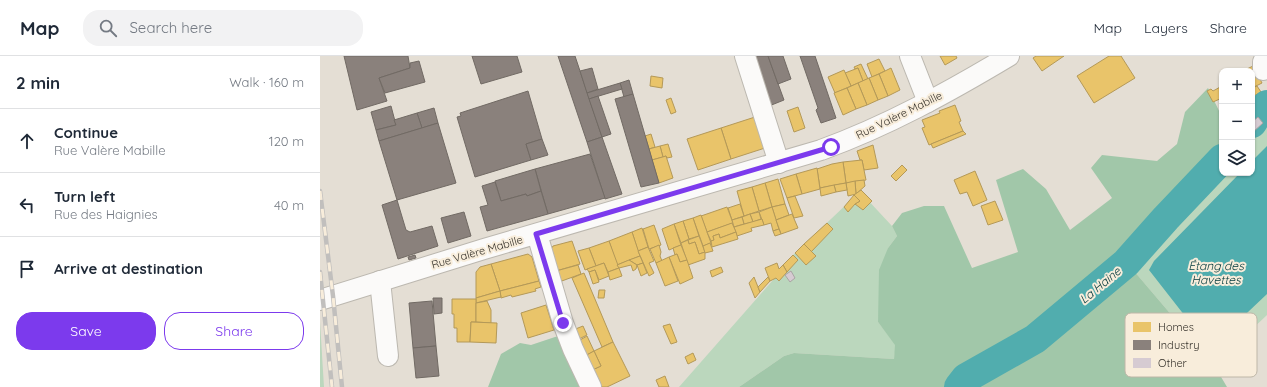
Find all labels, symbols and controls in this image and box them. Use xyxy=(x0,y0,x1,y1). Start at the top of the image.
search box xyxy=(83,10,363,46)
text: Map xyxy=(20,16,59,40)
icon: search xyxy=(97,17,119,39)
text: Search here xyxy=(129,18,212,37)
text: Map xyxy=(1093,19,1122,37)
text: Layers xyxy=(1144,19,1188,37)
text: Share xyxy=(1210,19,1247,37)
map controls xyxy=(1219,68,1255,176)
button: + xyxy=(1219,68,1255,104)
text: 2 min xyxy=(16,72,60,93)
text: Walk · 160 m xyxy=(229,74,304,90)
street label: Rue Valère Mabille xyxy=(854,88,944,142)
button: − xyxy=(1219,104,1255,140)
text: Continue xyxy=(54,123,118,142)
icon: ahead xyxy=(16,130,38,152)
text: 120 m xyxy=(269,133,304,149)
route start xyxy=(822,138,840,156)
button: layers xyxy=(1219,140,1255,176)
text: Rue Valère Mabille xyxy=(54,142,166,158)
text: Turn left xyxy=(54,187,116,206)
icon: left xyxy=(16,194,38,216)
text: 40 m xyxy=(274,197,304,213)
text: Rue des Haignies xyxy=(54,206,158,222)
street label: Rue Valère Mabille xyxy=(430,232,524,272)
icon: arrive xyxy=(16,258,38,280)
water label: Étang des Havettes xyxy=(1188,258,1245,287)
text: Arrive at destination xyxy=(54,259,203,278)
water label: La Haine xyxy=(1076,263,1125,307)
button: Save xyxy=(16,312,156,350)
button: Share xyxy=(164,312,304,350)
legend xyxy=(1125,313,1257,377)
route end xyxy=(554,314,572,332)
text: Homes xyxy=(1158,320,1194,334)
text: Industry xyxy=(1158,338,1200,352)
text: Other xyxy=(1158,356,1188,370)

